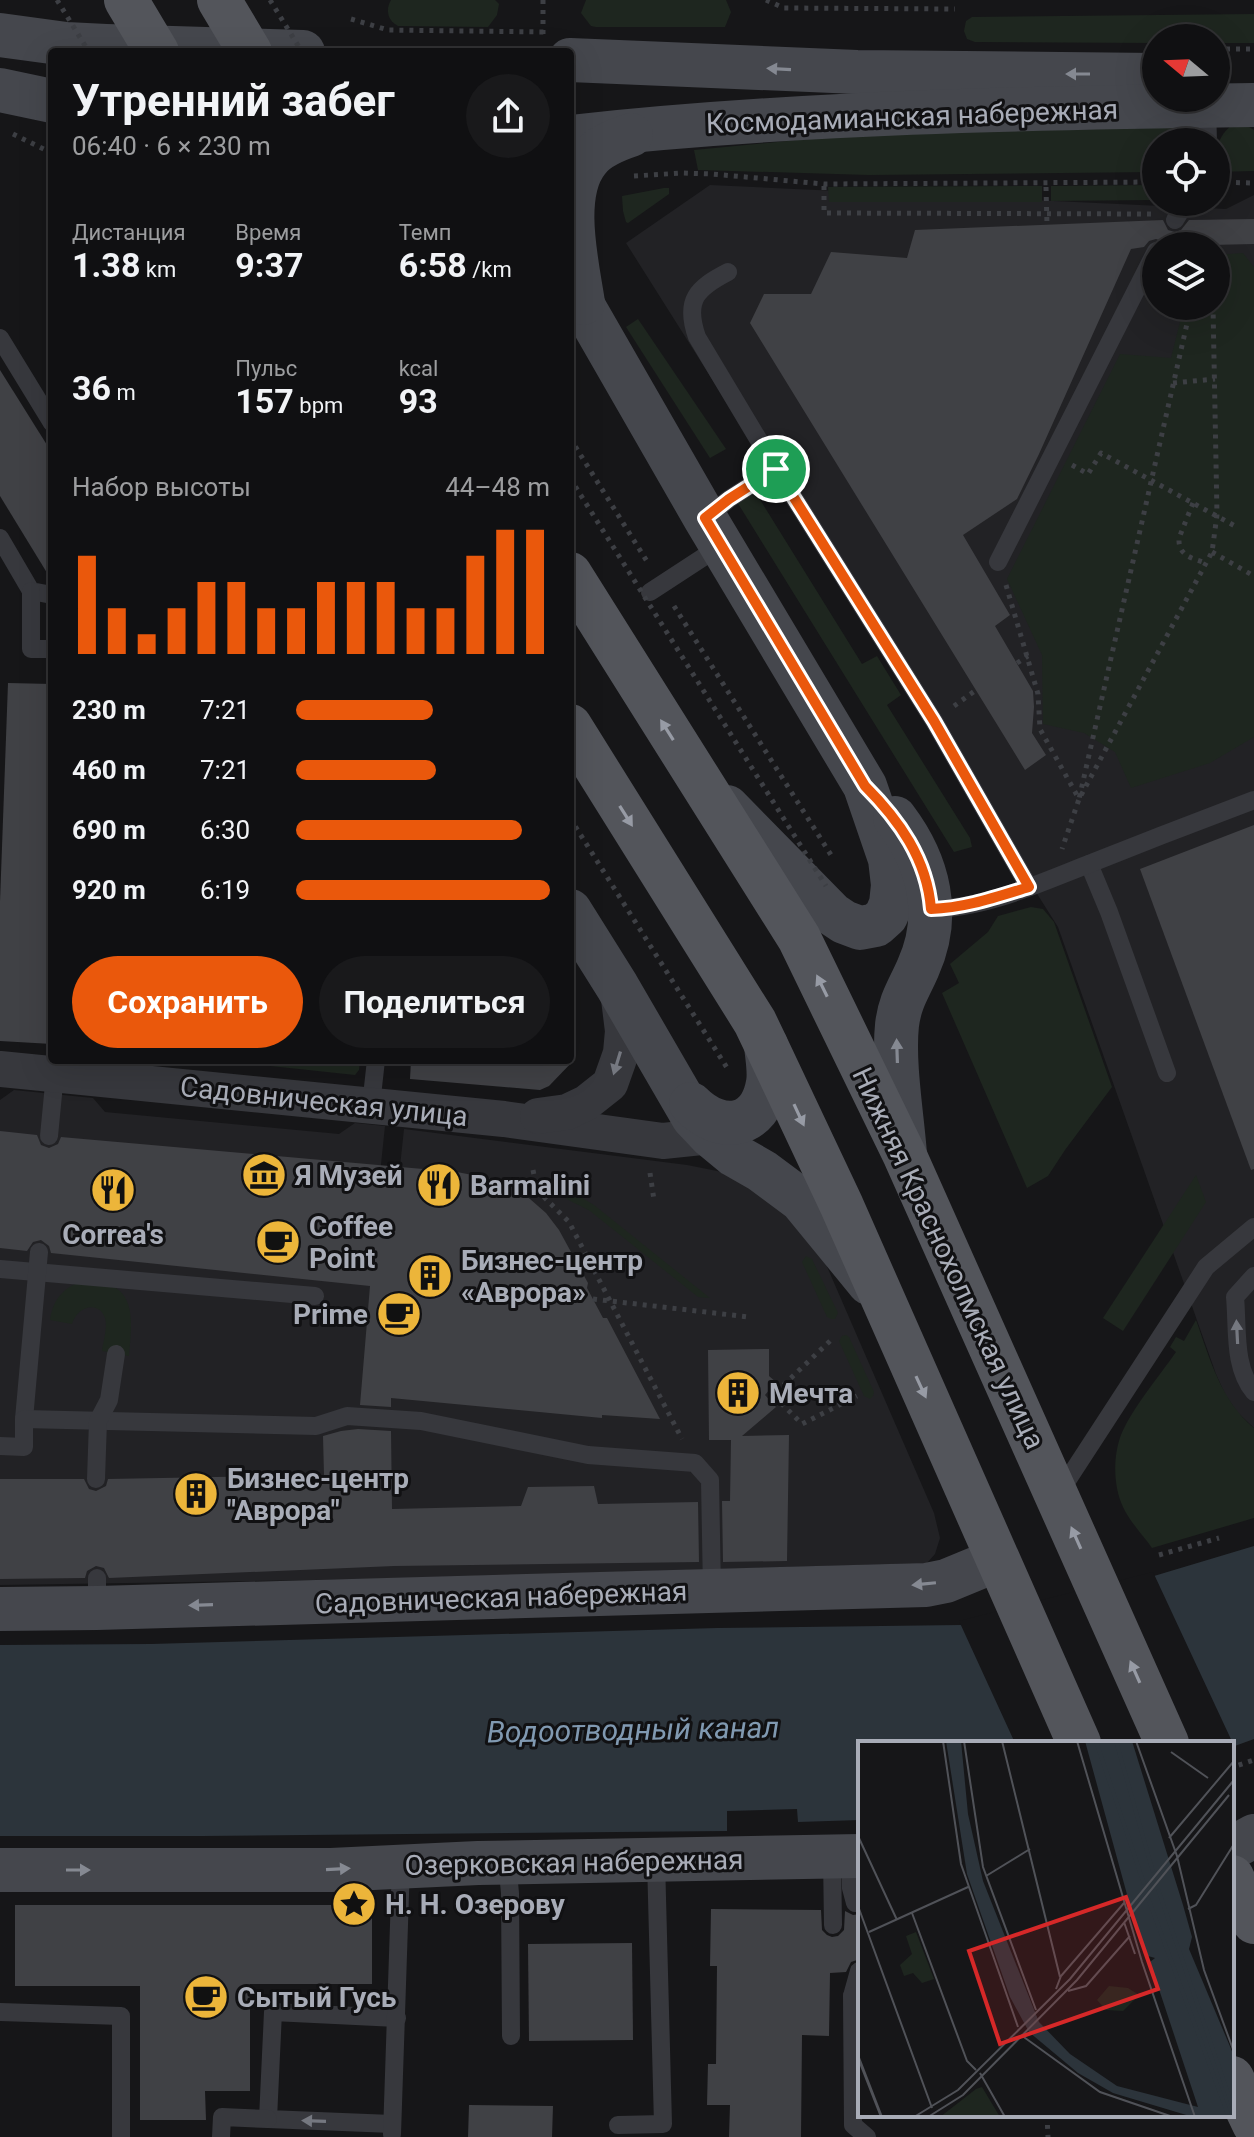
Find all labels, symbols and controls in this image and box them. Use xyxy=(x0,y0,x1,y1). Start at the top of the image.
north arrow xyxy=(1142,24,1230,112)
map controls xyxy=(1142,24,1230,320)
one-way arrow xyxy=(766,62,791,75)
one-way arrow xyxy=(1065,68,1090,80)
button: share xyxy=(466,74,550,158)
text: Утренний забег xyxy=(72,75,395,127)
street label: Космодамианская набережная xyxy=(705,93,1119,140)
button: locate xyxy=(1142,128,1230,216)
text: 06:40 · 6 × 230 m xyxy=(72,131,271,161)
text: Дистанция xyxy=(72,220,186,245)
text: Время xyxy=(235,220,301,245)
text: Темп xyxy=(399,220,451,245)
button: layers xyxy=(1142,232,1230,320)
text: 1.38 xyxy=(72,245,140,285)
text: 9:37 xyxy=(235,245,303,285)
text: 6:58 xyxy=(399,245,467,285)
text: km xyxy=(140,257,176,282)
text: /km xyxy=(467,257,512,282)
text: Пульс xyxy=(235,356,297,381)
text: kcal xyxy=(399,356,438,381)
text: 36 xyxy=(72,368,111,408)
text: m xyxy=(111,380,136,405)
text: 157 xyxy=(235,381,294,421)
text: 93 xyxy=(399,381,438,421)
text: bpm xyxy=(294,393,343,418)
pin xyxy=(742,435,810,503)
icon: arrive xyxy=(754,447,798,491)
text: Набор высоты xyxy=(72,472,251,502)
text: 44–48 m xyxy=(445,472,550,502)
text: 230 m xyxy=(72,695,146,725)
text: 7:21 xyxy=(200,695,250,725)
one-way arrow xyxy=(660,719,674,741)
text: 460 m xyxy=(72,755,146,785)
text: 7:21 xyxy=(200,755,250,785)
one-way arrow xyxy=(619,805,633,827)
text: 690 m xyxy=(72,815,146,845)
text: 6:30 xyxy=(200,815,250,845)
text: 920 m xyxy=(72,875,146,905)
text: 6:19 xyxy=(200,875,250,905)
button: Сохранить xyxy=(72,956,303,1048)
button: Поделиться xyxy=(319,956,550,1048)
one-way arrow xyxy=(815,974,829,997)
one-way arrow xyxy=(891,1038,904,1063)
one-way arrow xyxy=(610,1051,623,1075)
street label: Нижняя Краснохолмская улица xyxy=(845,1062,1052,1454)
street label: Садовническая улица xyxy=(179,1070,469,1133)
one-way arrow xyxy=(792,1104,806,1127)
museum icon: Я Музей xyxy=(240,1151,288,1199)
place label: Я Музей xyxy=(294,1159,403,1192)
restaurant icon: Barmalini xyxy=(415,1161,463,1209)
restaurant icon: Correa's xyxy=(89,1166,137,1214)
place label: Barmalini xyxy=(470,1169,590,1202)
place label: Coffee Point xyxy=(309,1210,393,1275)
place label: Correa's xyxy=(62,1218,164,1251)
cafe icon: Coffee Point xyxy=(254,1218,302,1266)
place label: Бизнес-центр «Аврора» xyxy=(461,1244,643,1309)
building icon: Бизнес-центр «Аврора» xyxy=(406,1252,454,1300)
cafe icon: Prime xyxy=(375,1290,423,1338)
place label: Prime xyxy=(293,1298,368,1331)
one-way arrow xyxy=(1231,1319,1244,1344)
building icon: Мечта xyxy=(714,1369,762,1417)
one-way arrow xyxy=(915,1375,928,1398)
place label: Мечта xyxy=(769,1377,853,1410)
place label: Бизнес-центр "Аврора" xyxy=(227,1462,409,1527)
building icon: Бизнес-центр "Аврора" xyxy=(172,1470,220,1518)
one-way arrow xyxy=(1069,1526,1082,1549)
street label: Садовническая набережная xyxy=(314,1575,688,1620)
one-way arrow xyxy=(911,1578,936,1591)
one-way arrow xyxy=(188,1599,213,1611)
one-way arrow xyxy=(1128,1660,1142,1684)
water label: Водоотводный канал xyxy=(486,1709,780,1750)
inset map xyxy=(858,1741,1234,2117)
street label: Озерковская набережная xyxy=(404,1843,744,1882)
one-way arrow xyxy=(326,1862,351,1875)
one-way arrow xyxy=(66,1864,91,1876)
place icon: Н. Н. Озерову xyxy=(330,1880,378,1928)
place label: Н. Н. Озерову xyxy=(385,1888,566,1921)
cafe icon: Сытый Гусь xyxy=(182,1973,230,2021)
place label: Сытый Гусь xyxy=(237,1981,396,2014)
one-way arrow xyxy=(301,2115,326,2128)

